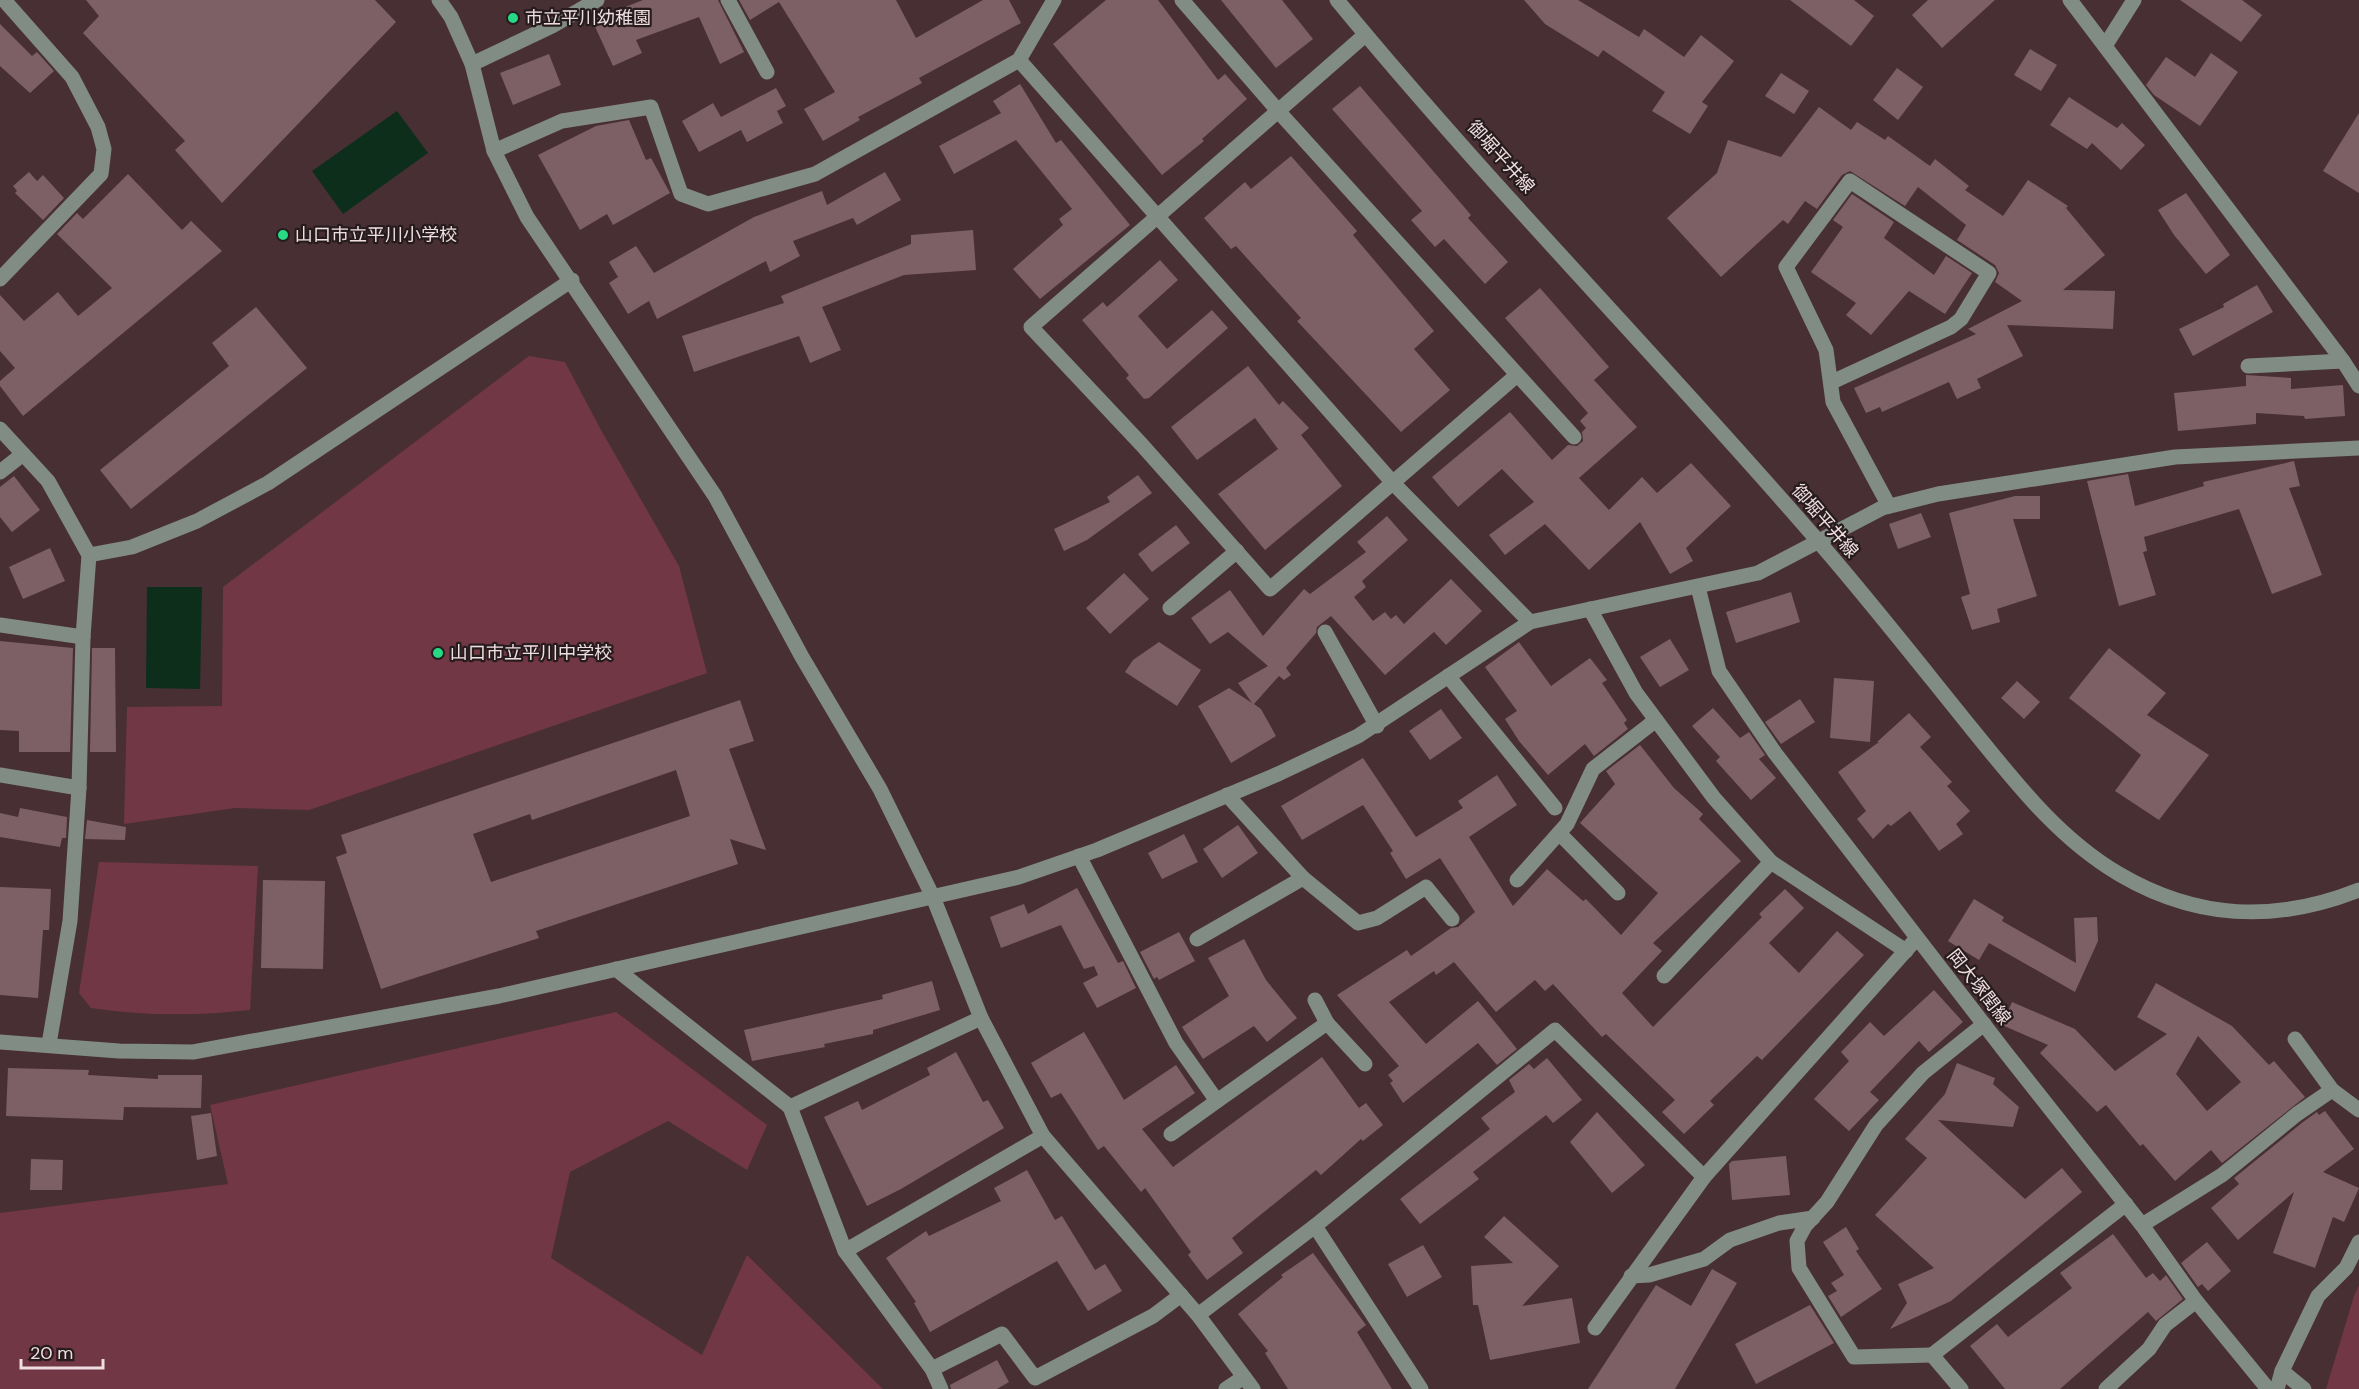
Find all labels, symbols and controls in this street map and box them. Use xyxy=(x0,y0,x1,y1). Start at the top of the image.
place label: 市立平川幼稚園 xyxy=(525,6,651,30)
marker: 市立平川幼稚園 xyxy=(506,11,520,25)
street label: 御堀平井線 xyxy=(1462,116,1540,198)
place label: 山口市立平川小学校 xyxy=(295,223,457,247)
marker: 山口市立平川小学校 xyxy=(276,228,290,242)
street label: 御堀平井線 xyxy=(1786,479,1864,563)
place label: 山口市立平川中学校 xyxy=(450,641,612,665)
marker: 山口市立平川中学校 xyxy=(431,646,445,660)
street label: 岡大塚閏線 xyxy=(1942,944,2016,1030)
scale bar xyxy=(21,1332,104,1370)
text: 20 m xyxy=(30,1341,73,1365)

